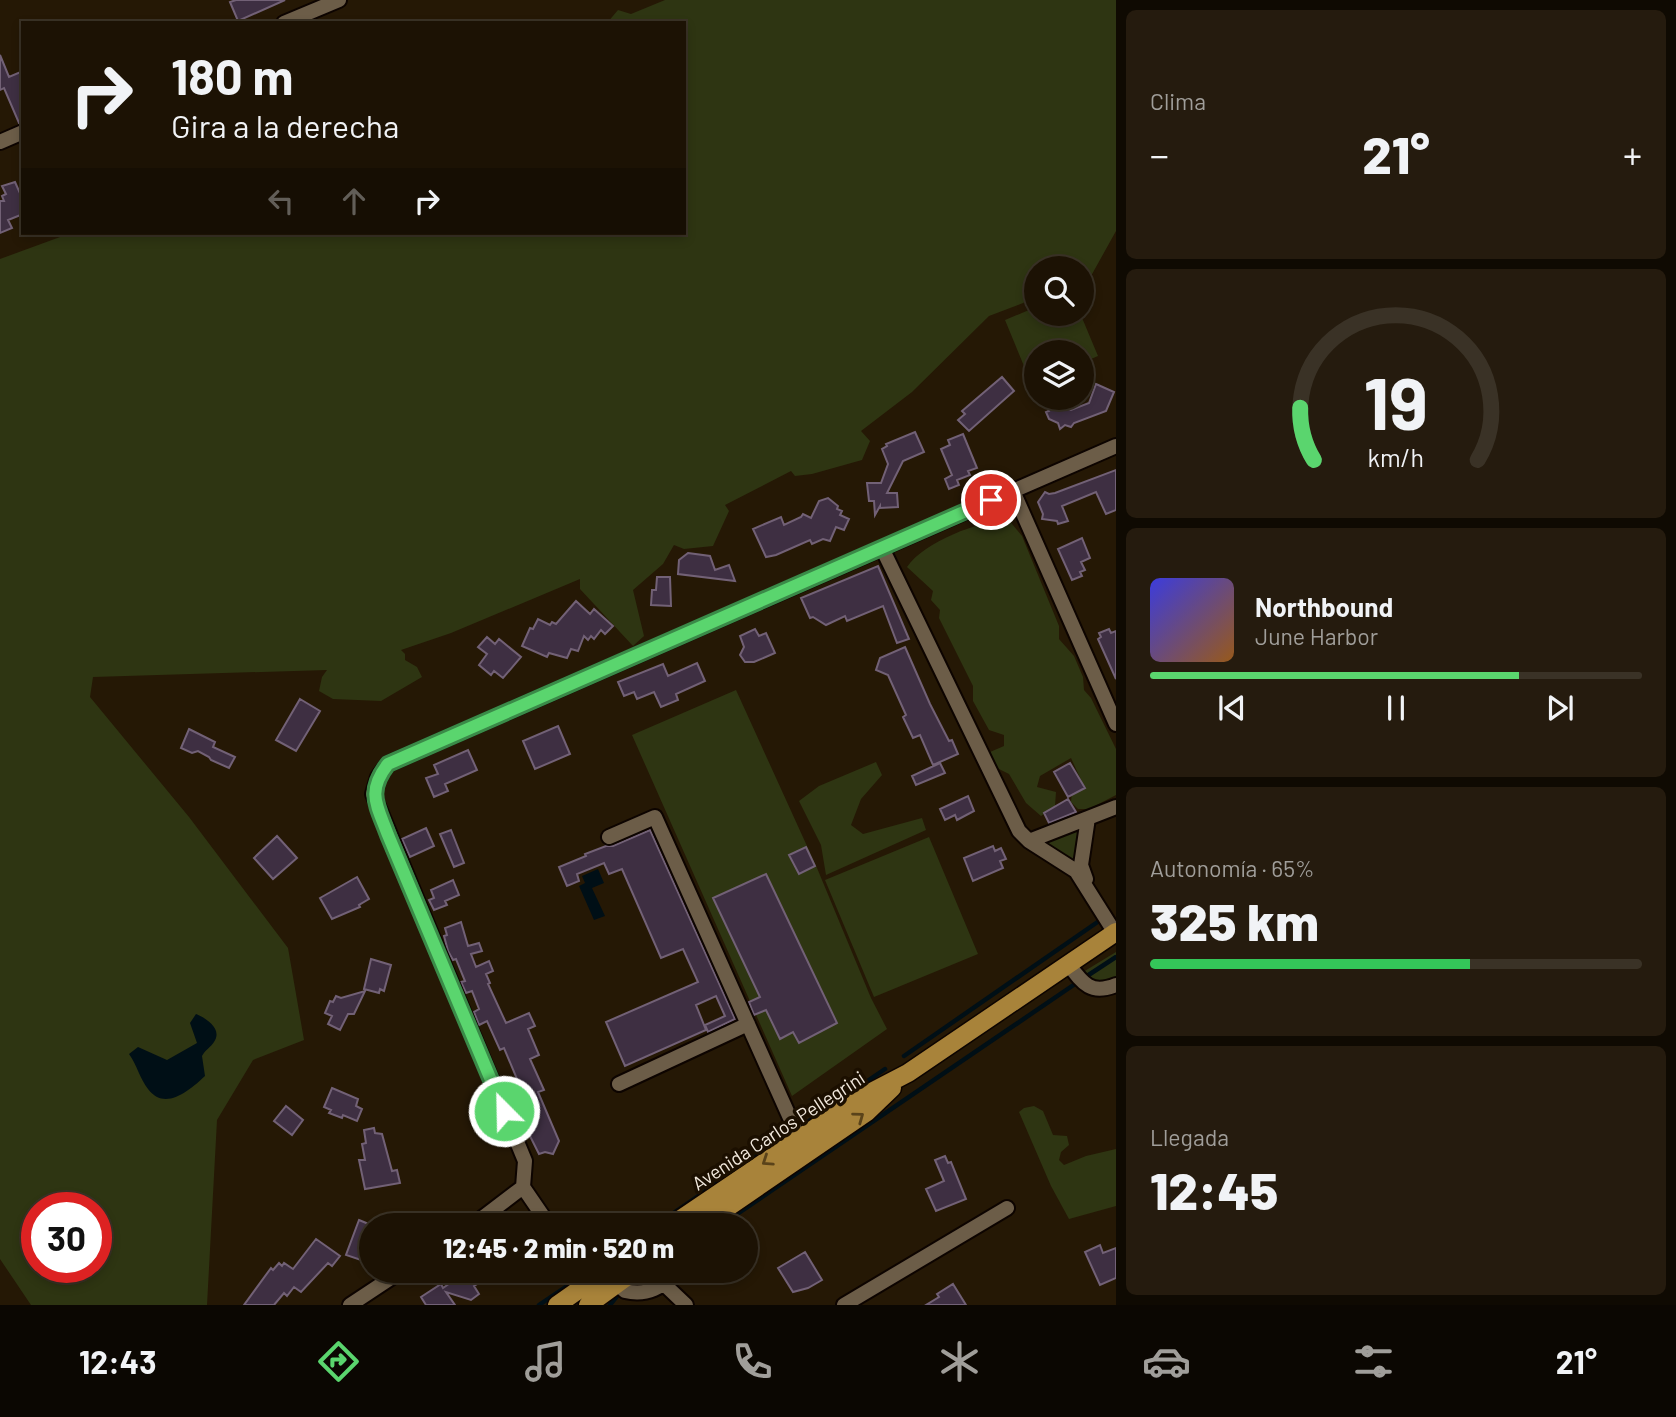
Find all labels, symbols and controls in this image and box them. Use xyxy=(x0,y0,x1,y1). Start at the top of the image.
text: 180 m xyxy=(171,46,294,105)
icon: right xyxy=(56,49,147,140)
text: Clima xyxy=(1150,87,1206,115)
text: Gira a la derecha xyxy=(171,106,399,144)
text: 21° xyxy=(1362,122,1430,184)
text: − xyxy=(1150,131,1169,177)
text: + xyxy=(1623,131,1642,177)
icon: left xyxy=(262,182,300,220)
icon: ahead xyxy=(335,182,373,220)
icon: right xyxy=(408,182,446,220)
map controls xyxy=(1024,256,1094,410)
button: search xyxy=(1024,256,1094,326)
button: layers xyxy=(1024,340,1094,410)
text: 19 xyxy=(1364,357,1428,445)
text: km/h xyxy=(1368,441,1424,471)
pin xyxy=(961,470,1021,530)
icon: arrive xyxy=(972,481,1010,519)
text: Northbound xyxy=(1255,591,1393,622)
text: June Harbor xyxy=(1255,622,1378,650)
icon: previous xyxy=(1213,689,1251,727)
icon: pause xyxy=(1377,689,1415,727)
icon: next xyxy=(1541,689,1579,727)
text: Autonomía · 65% xyxy=(1150,854,1314,882)
text: 325 km xyxy=(1150,889,1319,951)
street label: Avenida Carlos Pellegrini xyxy=(687,1066,869,1194)
position arrow xyxy=(467,1074,541,1148)
one-way arrow xyxy=(851,1113,864,1125)
text: Llegada xyxy=(1150,1123,1229,1151)
one-way arrow xyxy=(762,1152,775,1165)
text: 12:45 xyxy=(1150,1158,1278,1220)
speed limit sign: 30 xyxy=(21,1192,112,1283)
text: 12:45 · 2 min · 520 m xyxy=(443,1232,674,1263)
icon: directions xyxy=(314,1337,363,1386)
icon: music xyxy=(521,1337,570,1386)
icon: phone xyxy=(728,1337,777,1386)
icon: climate xyxy=(935,1337,984,1386)
icon: car xyxy=(1142,1337,1191,1386)
icon: filters xyxy=(1349,1337,1398,1386)
text: 12:43 xyxy=(79,1342,157,1380)
text: 21° xyxy=(1556,1342,1597,1380)

